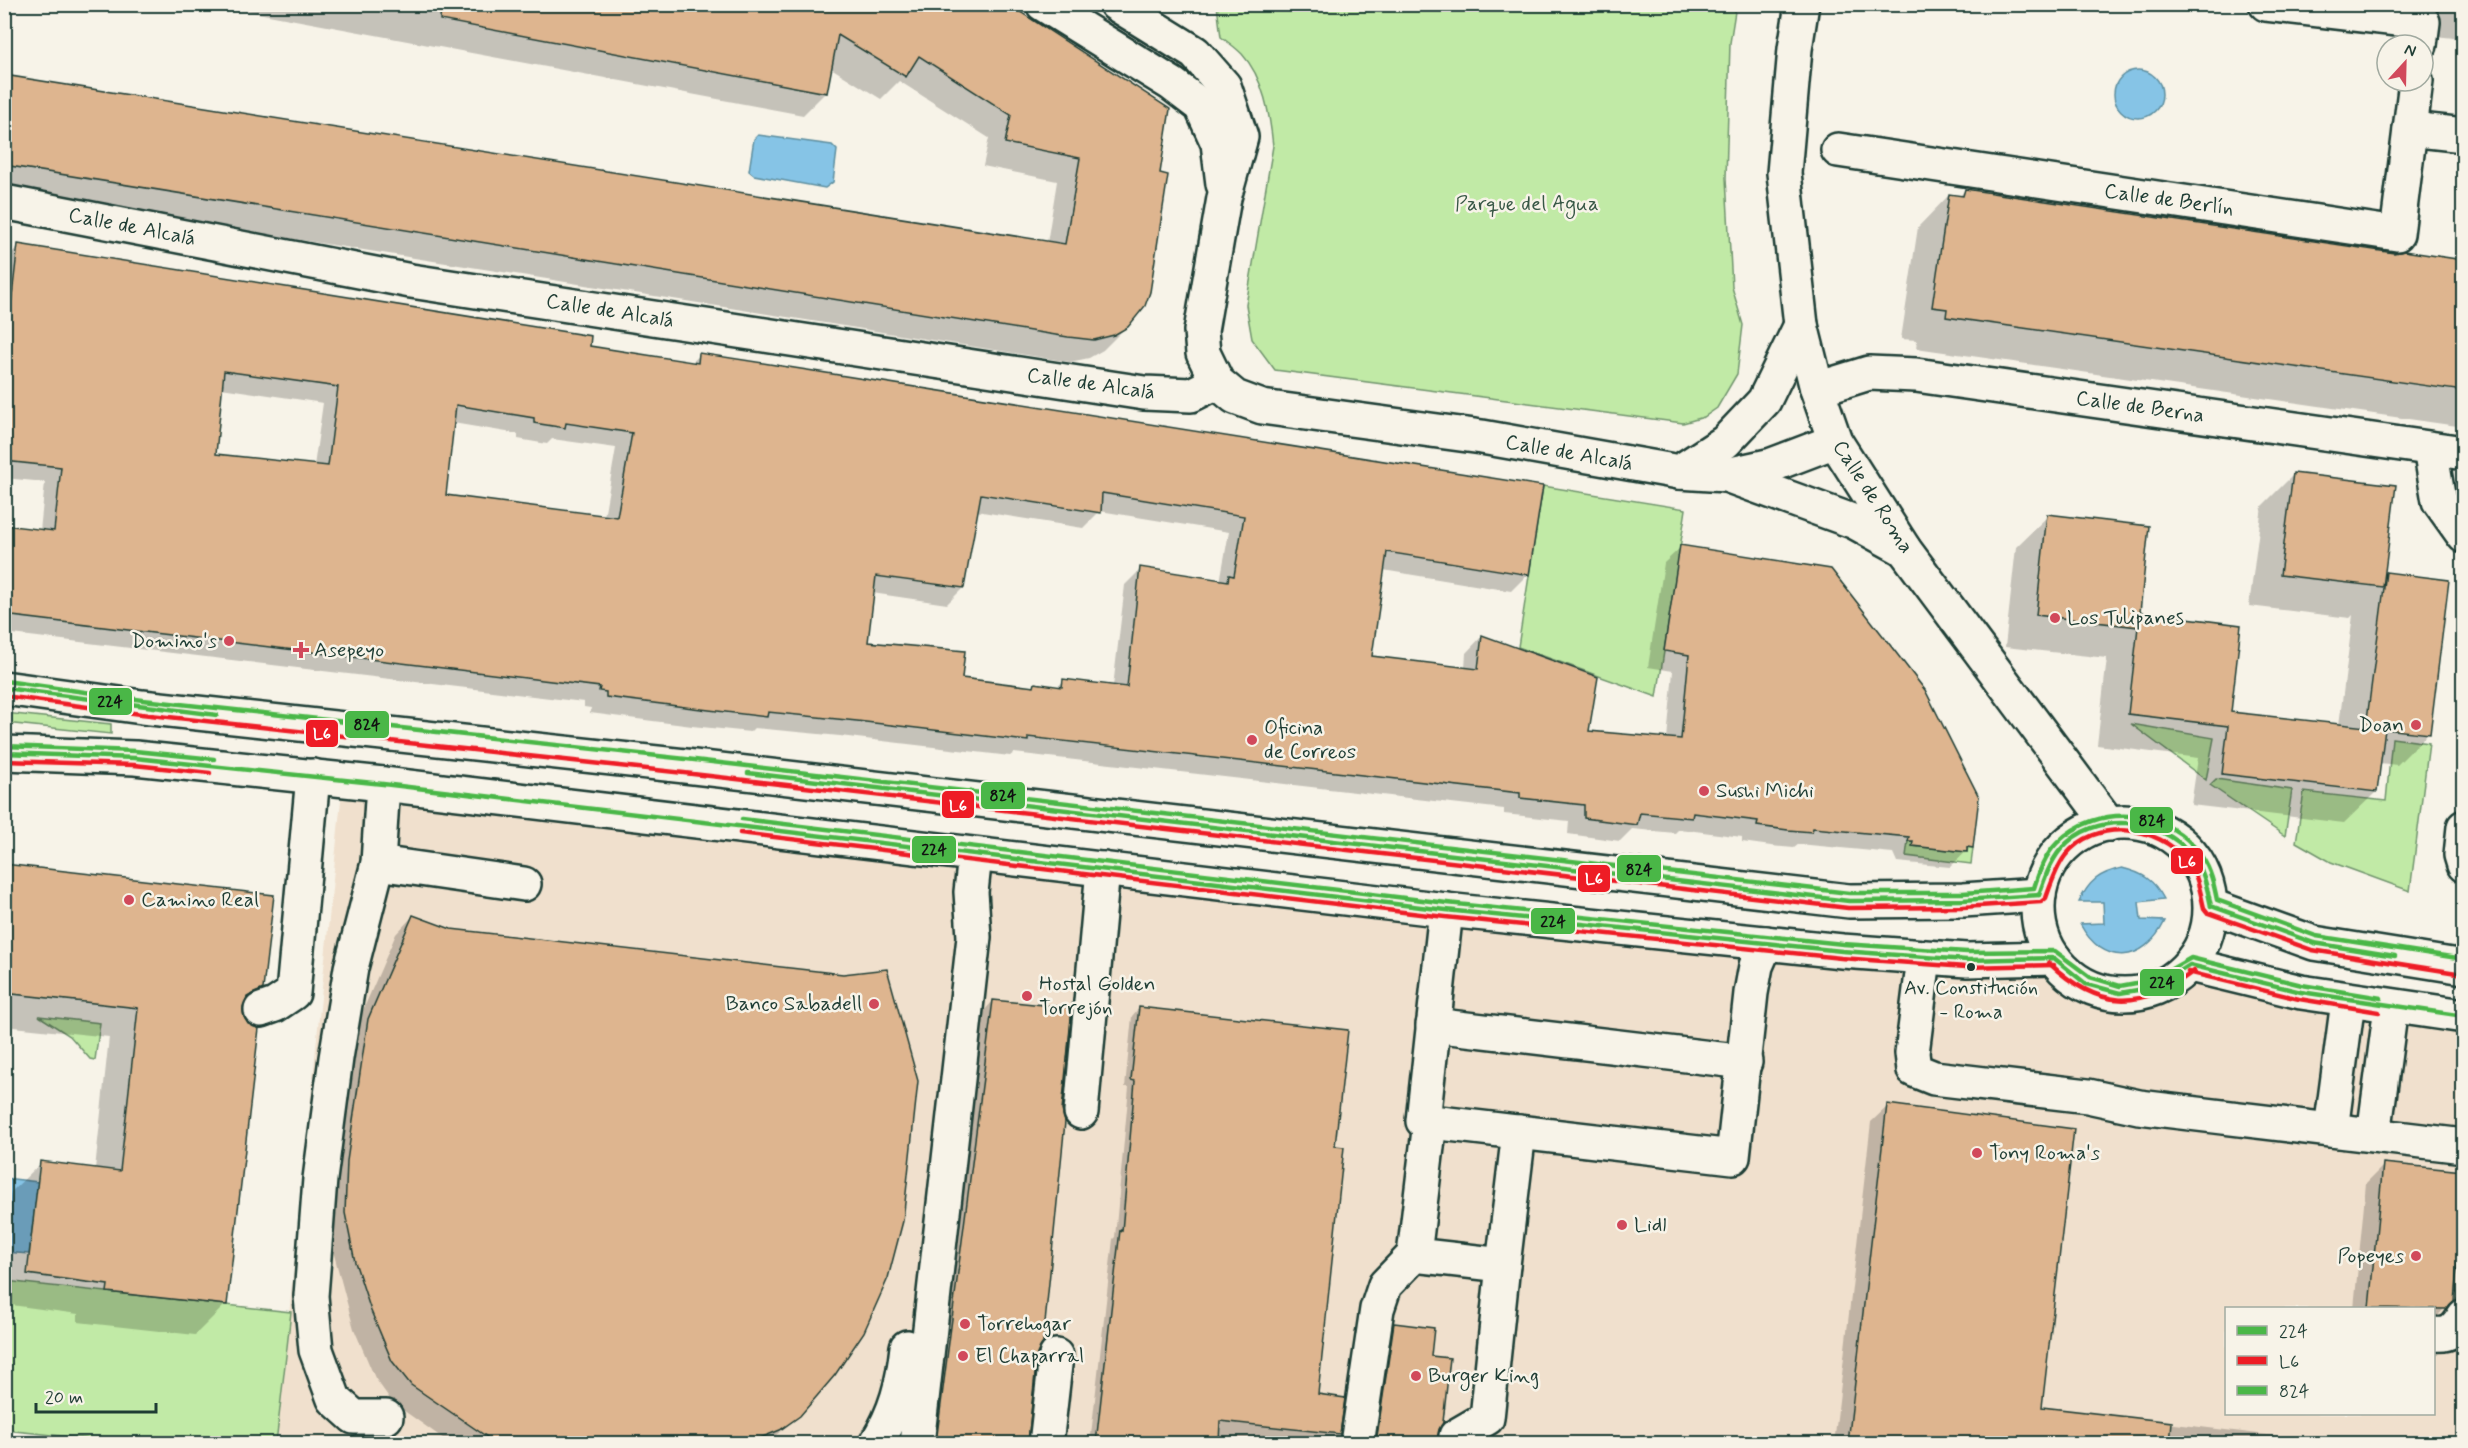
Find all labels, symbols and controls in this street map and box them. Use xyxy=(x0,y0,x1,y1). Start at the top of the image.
north arrow xyxy=(2375,33,2435,93)
text: N xyxy=(2401,39,2419,62)
street label: Calle de Berlín xyxy=(2102,177,2236,223)
park label: Parque del Agua xyxy=(1455,190,1599,219)
street label: Calle de Alcalá xyxy=(66,201,198,253)
street label: Calle de Alcalá xyxy=(544,287,676,335)
street label: Calle de Alcalá xyxy=(1025,361,1157,407)
street label: Calle de Berna xyxy=(2074,384,2206,430)
street label: Calle de Alcalá xyxy=(1503,428,1635,478)
street label: Calle de Roma xyxy=(1826,435,1920,559)
place label: Los Tulipanes xyxy=(2067,604,2184,632)
marker: Los Tulipanes xyxy=(2048,611,2062,625)
place label: Domino's xyxy=(131,627,217,655)
marker: Domino's xyxy=(222,634,236,648)
place label: Asepeyo xyxy=(314,636,384,664)
marker: Asepeyo xyxy=(292,641,310,659)
line badge: 224 xyxy=(88,687,133,716)
text: 224 xyxy=(97,692,123,713)
line badge: 824 xyxy=(344,710,390,739)
place label: Doan xyxy=(2359,711,2404,739)
place label: Oficina de Correos xyxy=(1264,714,1356,766)
text: 824 xyxy=(354,715,381,736)
marker: Doan xyxy=(2409,718,2423,732)
line badge: L6 xyxy=(305,719,339,748)
text: L6 xyxy=(313,724,331,745)
marker: Oficina de Correos xyxy=(1245,733,1259,747)
place label: Sushi Michi xyxy=(1716,777,1814,805)
line badge: 824 xyxy=(980,781,1026,810)
marker: Sushi Michi xyxy=(1697,784,1711,798)
text: 824 xyxy=(990,786,1017,807)
line badge: L6 xyxy=(941,790,975,819)
text: L6 xyxy=(949,796,967,817)
line badge: 824 xyxy=(2129,806,2174,834)
text: 824 xyxy=(2139,811,2166,832)
line badge: 224 xyxy=(911,835,957,864)
text: 224 xyxy=(921,840,947,861)
line badge: L6 xyxy=(2170,847,2204,875)
text: L6 xyxy=(2178,852,2196,873)
line badge: 824 xyxy=(1616,854,1662,883)
text: 824 xyxy=(1626,860,1653,881)
line badge: L6 xyxy=(1577,864,1611,893)
text: L6 xyxy=(1585,869,1603,890)
place label: Camino Real xyxy=(141,886,259,914)
marker: Camino Real xyxy=(122,893,136,907)
line badge: 224 xyxy=(1530,907,1576,935)
text: 224 xyxy=(1540,912,1566,933)
marker: Av. Constitución - Roma xyxy=(1965,961,1977,973)
line badge: 224 xyxy=(2139,968,2185,997)
place label: Hostal Golden Torrejón xyxy=(1039,970,1155,1022)
text: 224 xyxy=(2149,973,2175,994)
place label: Av. Constitución - Roma xyxy=(1904,975,2038,1026)
marker: Hostal Golden Torrejón xyxy=(1020,989,1034,1003)
place label: Banco Sabadell xyxy=(725,990,862,1018)
marker: Banco Sabadell xyxy=(867,997,881,1011)
place label: Tony Roma's xyxy=(1989,1139,2100,1167)
marker: Tony Roma's xyxy=(1970,1146,1984,1160)
place label: Lidl xyxy=(1634,1211,1666,1239)
marker: Lidl xyxy=(1615,1218,1629,1232)
place label: Popeyes xyxy=(2338,1242,2404,1270)
marker: Popeyes xyxy=(2409,1249,2423,1263)
legend xyxy=(2225,1307,2435,1415)
place label: Torrehogar xyxy=(977,1310,1071,1338)
marker: Torrehogar xyxy=(958,1317,972,1331)
text: 224 xyxy=(2279,1320,2308,1344)
place label: El Chaparral xyxy=(975,1342,1084,1370)
marker: El Chaparral xyxy=(956,1349,970,1363)
text: L6 xyxy=(2279,1350,2299,1374)
place label: Burger King xyxy=(1428,1362,1539,1391)
marker: Burger King xyxy=(1409,1369,1423,1383)
scale bar xyxy=(36,1376,156,1414)
text: 824 xyxy=(2279,1380,2310,1404)
text: 20 m xyxy=(45,1386,83,1410)

